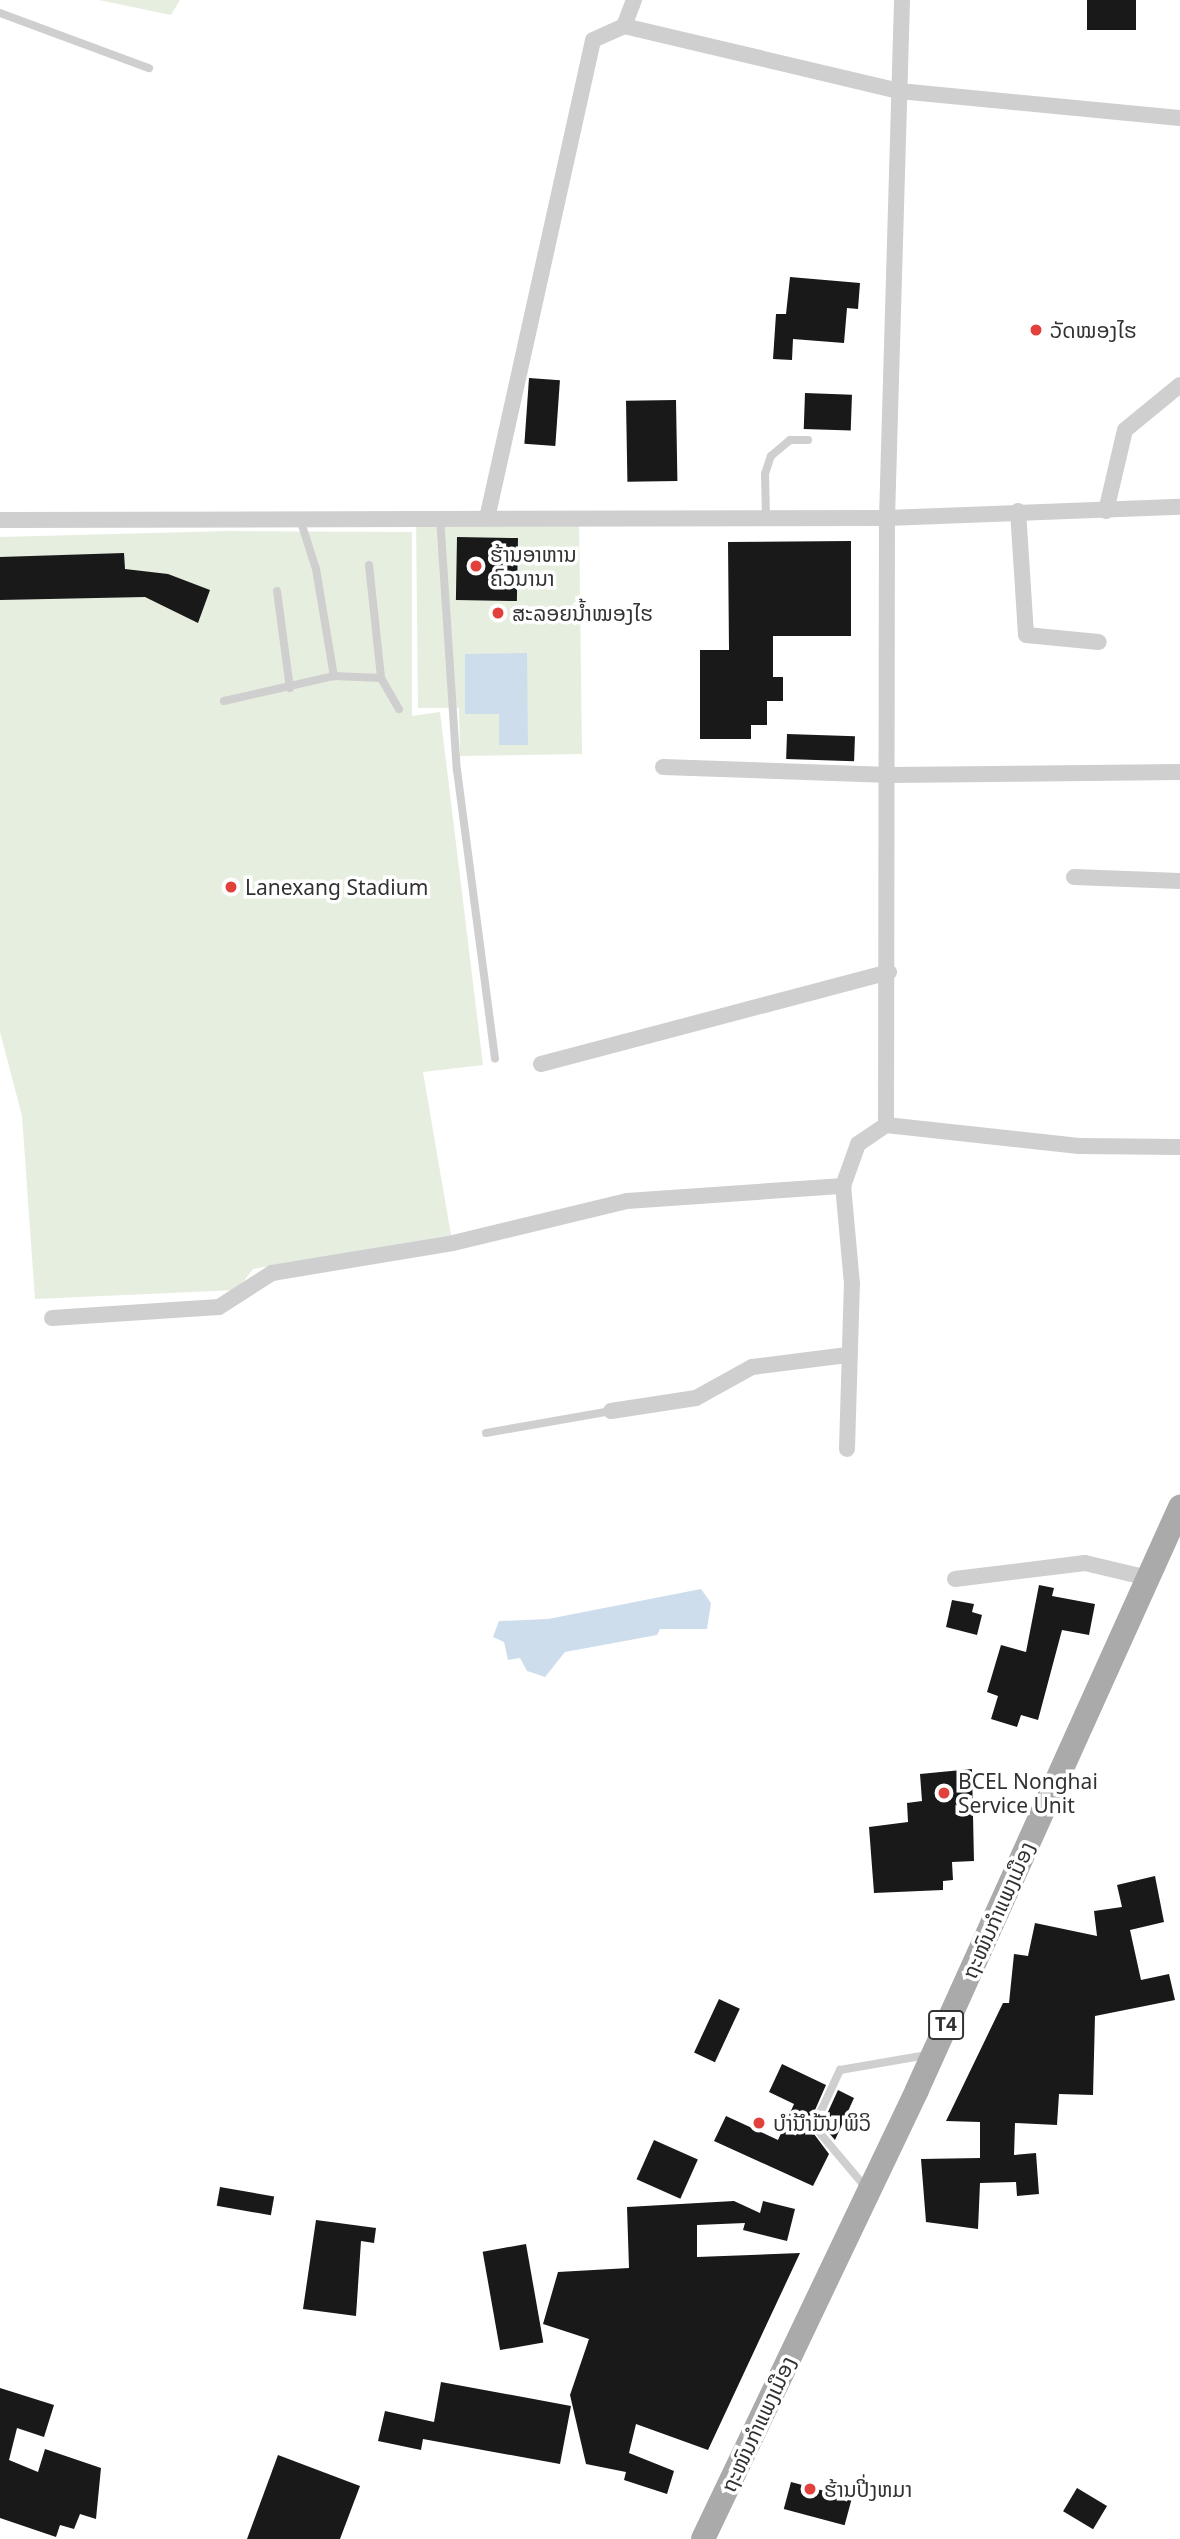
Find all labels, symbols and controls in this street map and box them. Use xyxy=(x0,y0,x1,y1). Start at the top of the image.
place label: ວັດໝອງໄຮ xyxy=(1050,317,1137,343)
marker: ວັດໝອງໄຮ xyxy=(1028,322,1044,338)
place label: ຮ້ານອາຫານ ຄົວນານາ xyxy=(490,541,577,591)
marker: ຮ້ານອາຫານ ຄົວນານາ xyxy=(468,558,484,574)
place label: ສະລອຍນ້ຳໝອງໄຮ xyxy=(512,600,653,626)
marker: ສະລອຍນ້ຳໝອງໄຮ xyxy=(490,605,506,621)
place label: Lanexang Stadium xyxy=(245,874,428,900)
marker: Lanexang Stadium xyxy=(223,879,239,895)
place label: BCEL Nonghai Service Unit xyxy=(958,1768,1098,1818)
marker: BCEL Nonghai Service Unit xyxy=(936,1785,952,1801)
street label: ຖະໜົນກຳແພງເມືອງ xyxy=(957,1838,1039,1982)
road number: T4 xyxy=(927,2010,965,2040)
place label: ບຳ້ນຳ້ມັນ ພິວິ xyxy=(773,2110,871,2136)
marker: ບຳ້ນຳ້ມັນ ພິວິ xyxy=(751,2115,767,2131)
street label: ຖະໜົນກຳແພງເມືອງ xyxy=(715,2352,801,2496)
place label: ຮ້ານປີ່ງຫມາ xyxy=(824,2476,912,2502)
marker: ຮ້ານປີ່ງຫມາ xyxy=(802,2481,818,2497)

